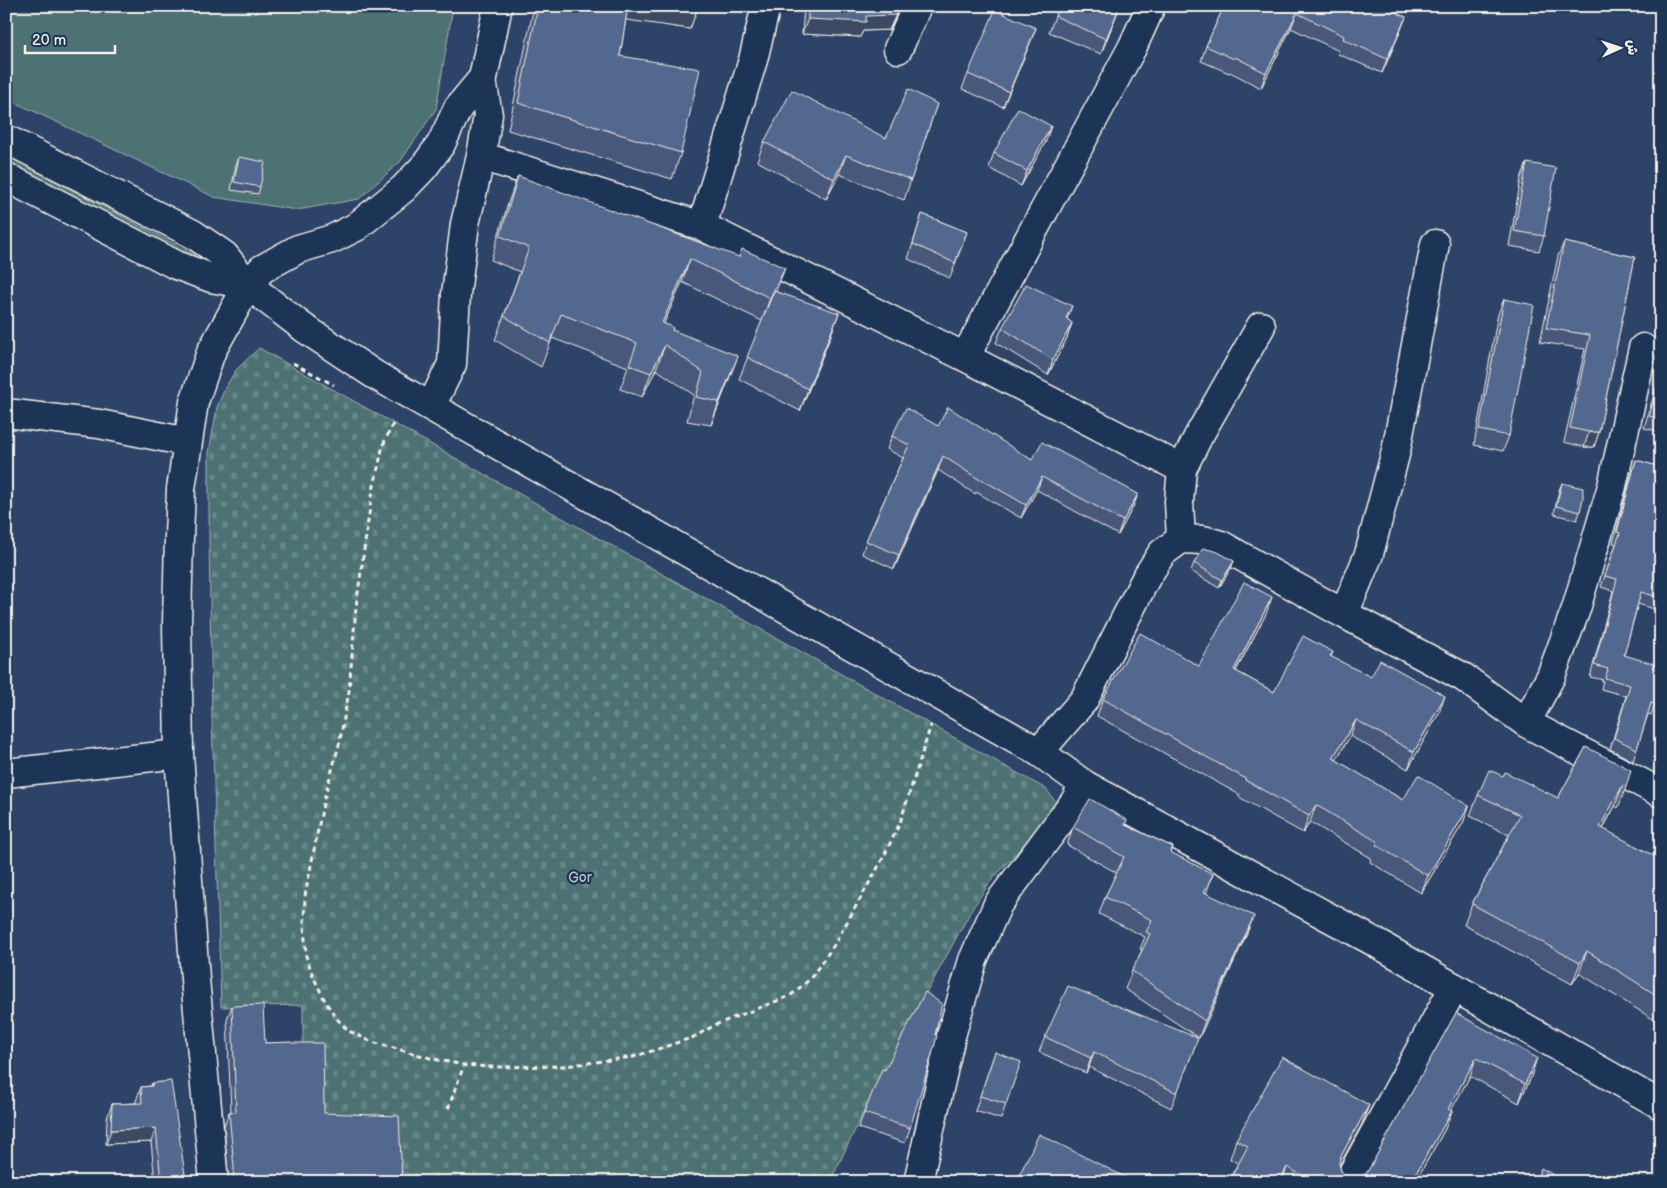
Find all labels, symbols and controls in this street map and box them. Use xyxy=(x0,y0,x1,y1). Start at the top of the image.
scale bar xyxy=(25,22,115,54)
north arrow xyxy=(1594,22,1644,72)
text: 20 m xyxy=(32,31,66,50)
text: ش xyxy=(1624,39,1641,55)
park label: Gor xyxy=(568,869,593,886)

